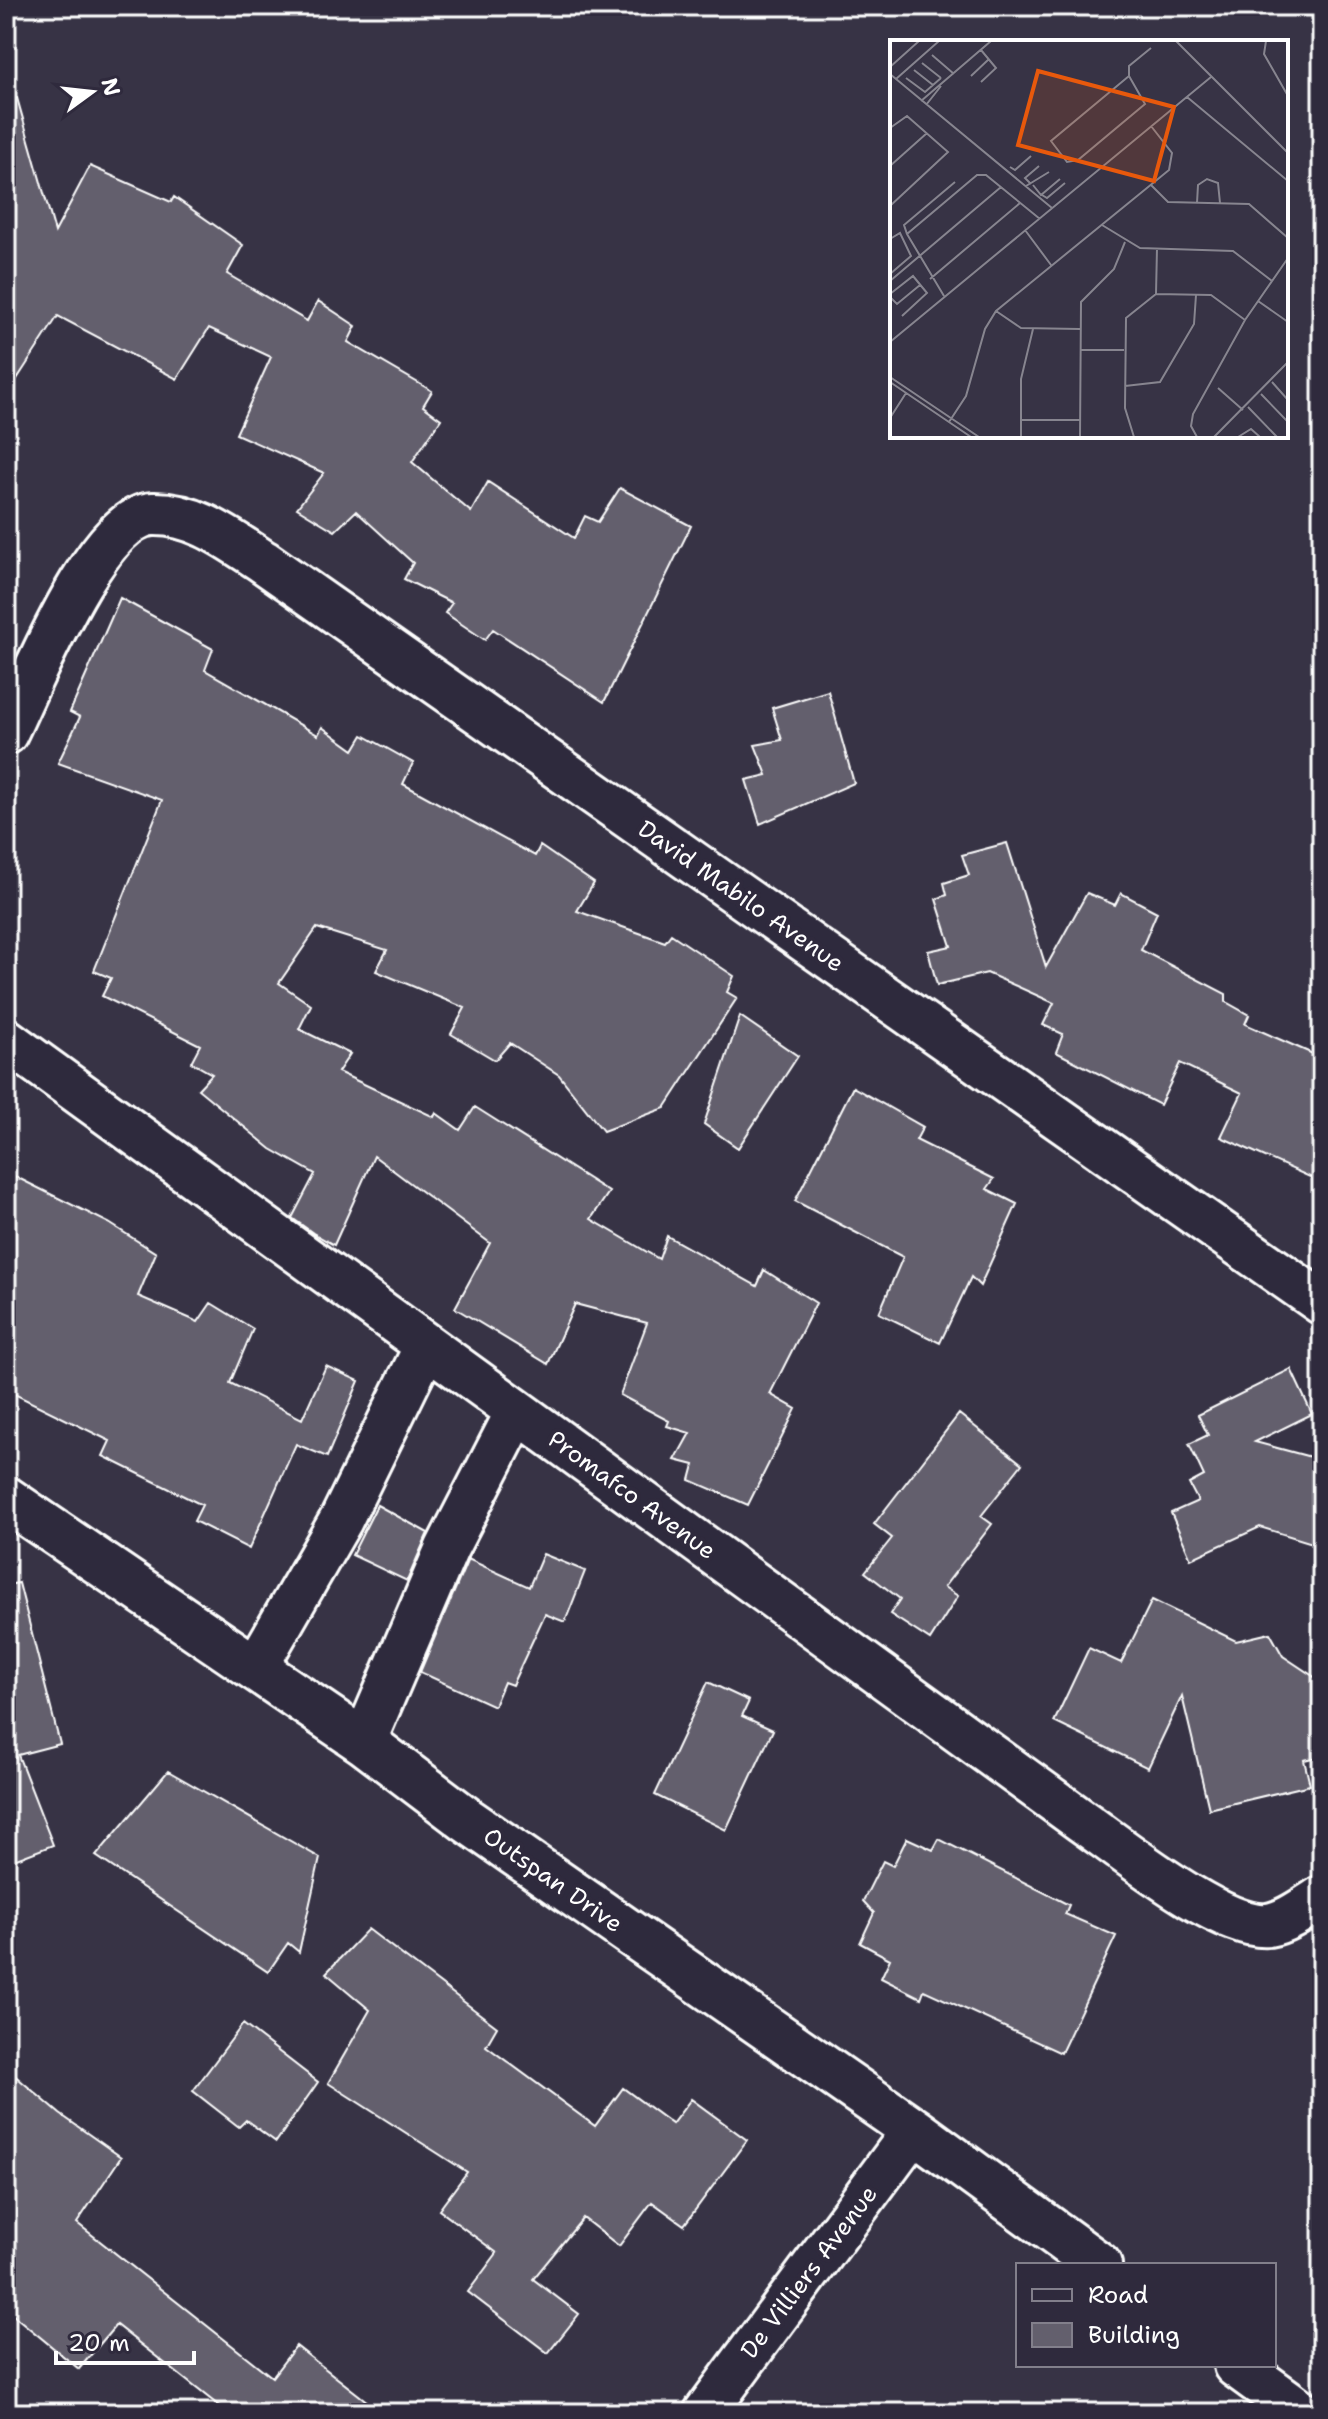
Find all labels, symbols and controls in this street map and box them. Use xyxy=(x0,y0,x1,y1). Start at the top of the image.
inset map xyxy=(890,40,1288,438)
north arrow xyxy=(52,52,132,132)
text: N xyxy=(95,75,127,99)
street label: David Mabilo Avenue xyxy=(632,813,850,979)
street label: Promafco Avenue xyxy=(542,1423,722,1567)
street label: Outspan Drive xyxy=(477,1820,629,1940)
street label: De Villiers Avenue xyxy=(733,2179,885,2365)
legend xyxy=(1016,2263,1276,2367)
text: Road xyxy=(1088,2279,1148,2311)
scale bar xyxy=(56,2315,194,2365)
text: Building xyxy=(1088,2319,1180,2351)
text: 20 m xyxy=(68,2327,130,2359)

